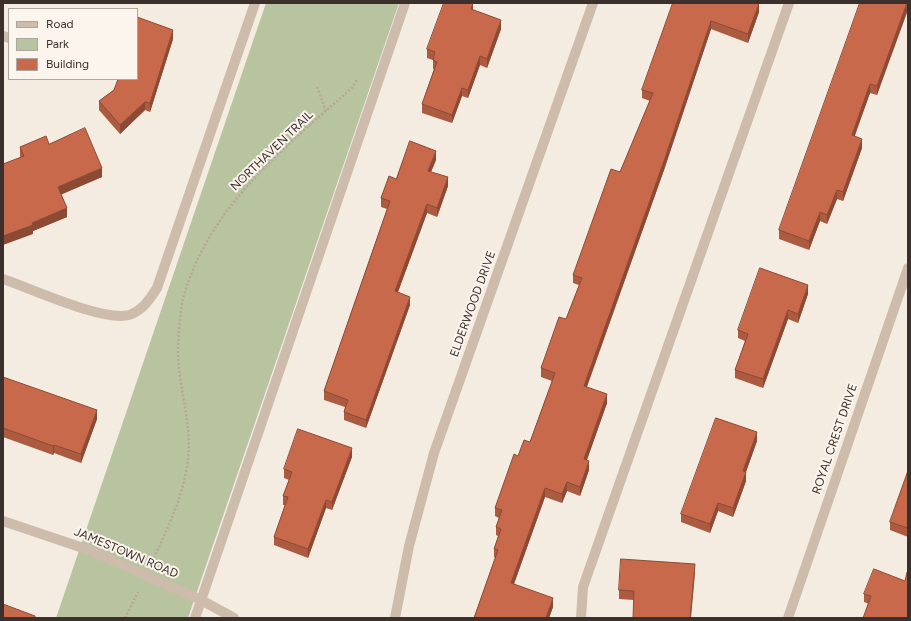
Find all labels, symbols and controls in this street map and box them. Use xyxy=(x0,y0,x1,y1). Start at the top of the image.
legend xyxy=(8,8,138,80)
text: Road xyxy=(46,17,74,31)
text: Park xyxy=(46,37,69,51)
text: Building xyxy=(46,57,89,71)
street label: NORTHAVEN TRAIL xyxy=(228,108,316,194)
street label: ELDERWOOD DRIVE xyxy=(447,249,499,359)
street label: ROYAL CREST DRIVE xyxy=(809,382,861,496)
street label: JAMESTOWN ROAD xyxy=(72,525,180,581)

